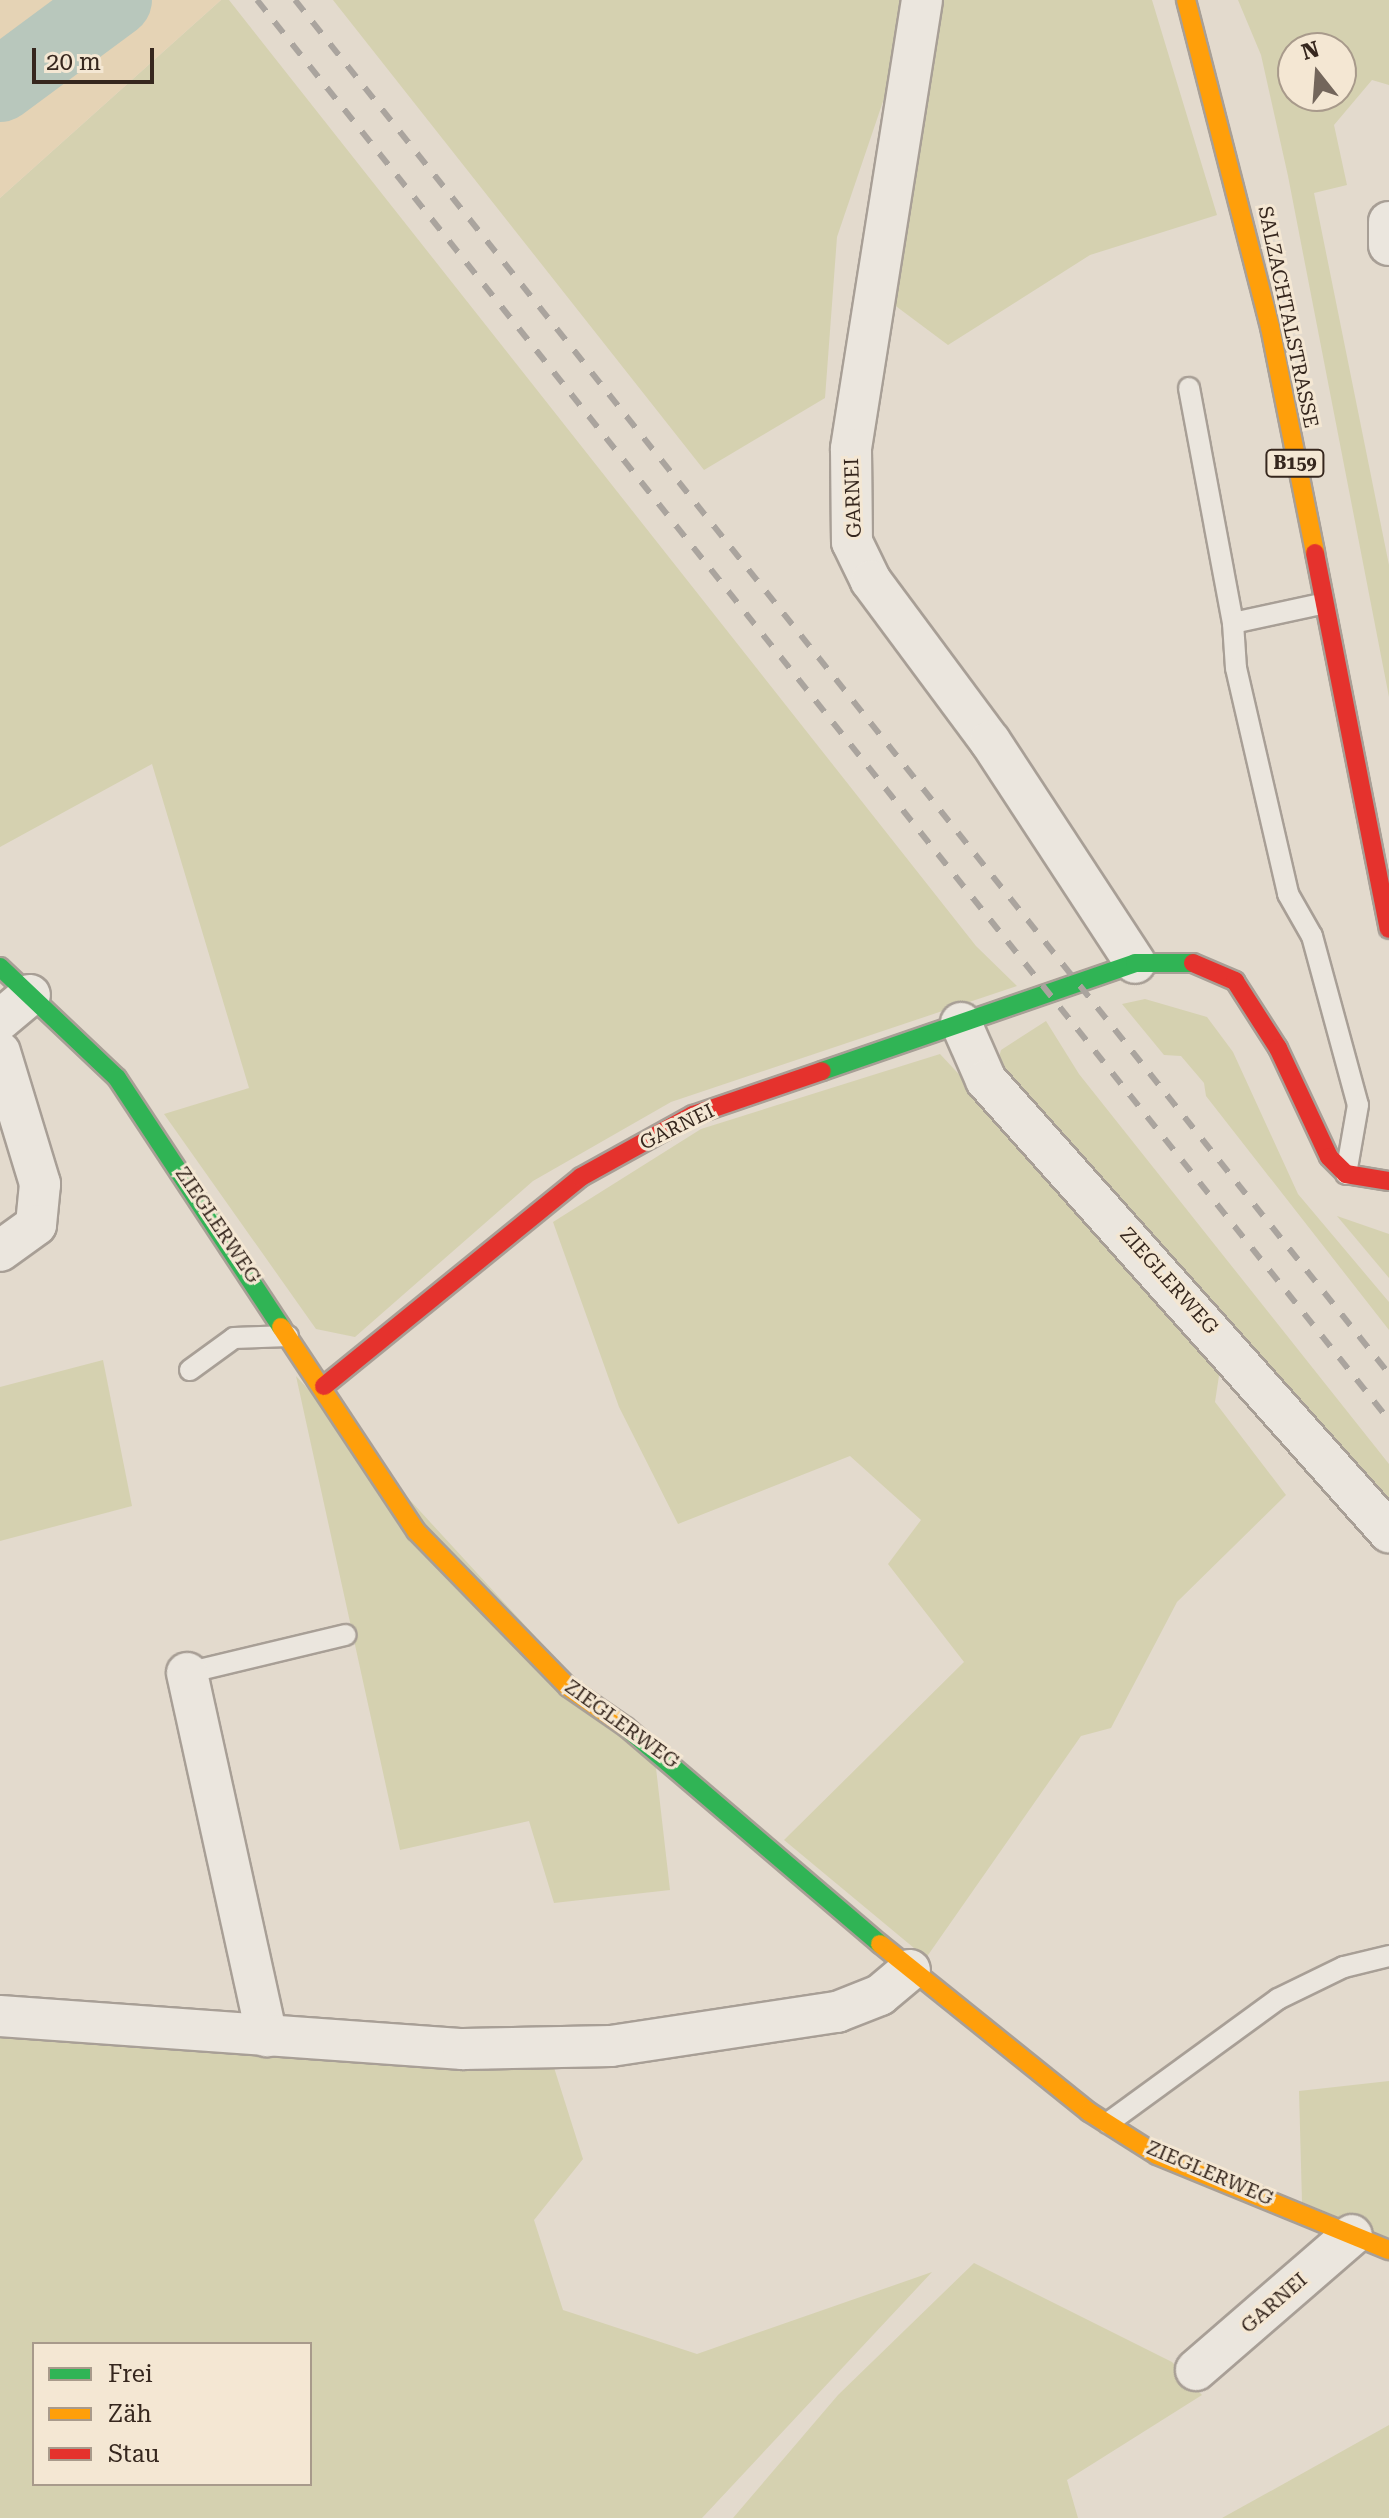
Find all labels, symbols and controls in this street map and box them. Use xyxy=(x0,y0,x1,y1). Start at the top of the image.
scale bar xyxy=(36,32,158,82)
north arrow xyxy=(1277,32,1357,112)
text: N xyxy=(1299,36,1322,65)
text: 20 m xyxy=(46,48,101,76)
street label: SALZACHTALSTRASSE xyxy=(1253,204,1323,430)
road number: B159 xyxy=(1265,449,1325,477)
street label: GARNEI xyxy=(840,458,866,538)
street label: GARNEI xyxy=(636,1099,718,1155)
street label: ZIEGLERWEG xyxy=(170,1162,266,1288)
street label: ZIEGLERWEG xyxy=(1115,1223,1223,1339)
street label: ZIEGLERWEG xyxy=(560,1675,684,1773)
street label: ZIEGLERWEG xyxy=(1143,2136,1277,2210)
street label: GARNEI xyxy=(1236,2268,1312,2338)
legend xyxy=(32,2342,312,2486)
text: Frei xyxy=(108,2360,153,2388)
text: Zäh xyxy=(108,2400,152,2428)
text: Stau xyxy=(108,2440,160,2468)

